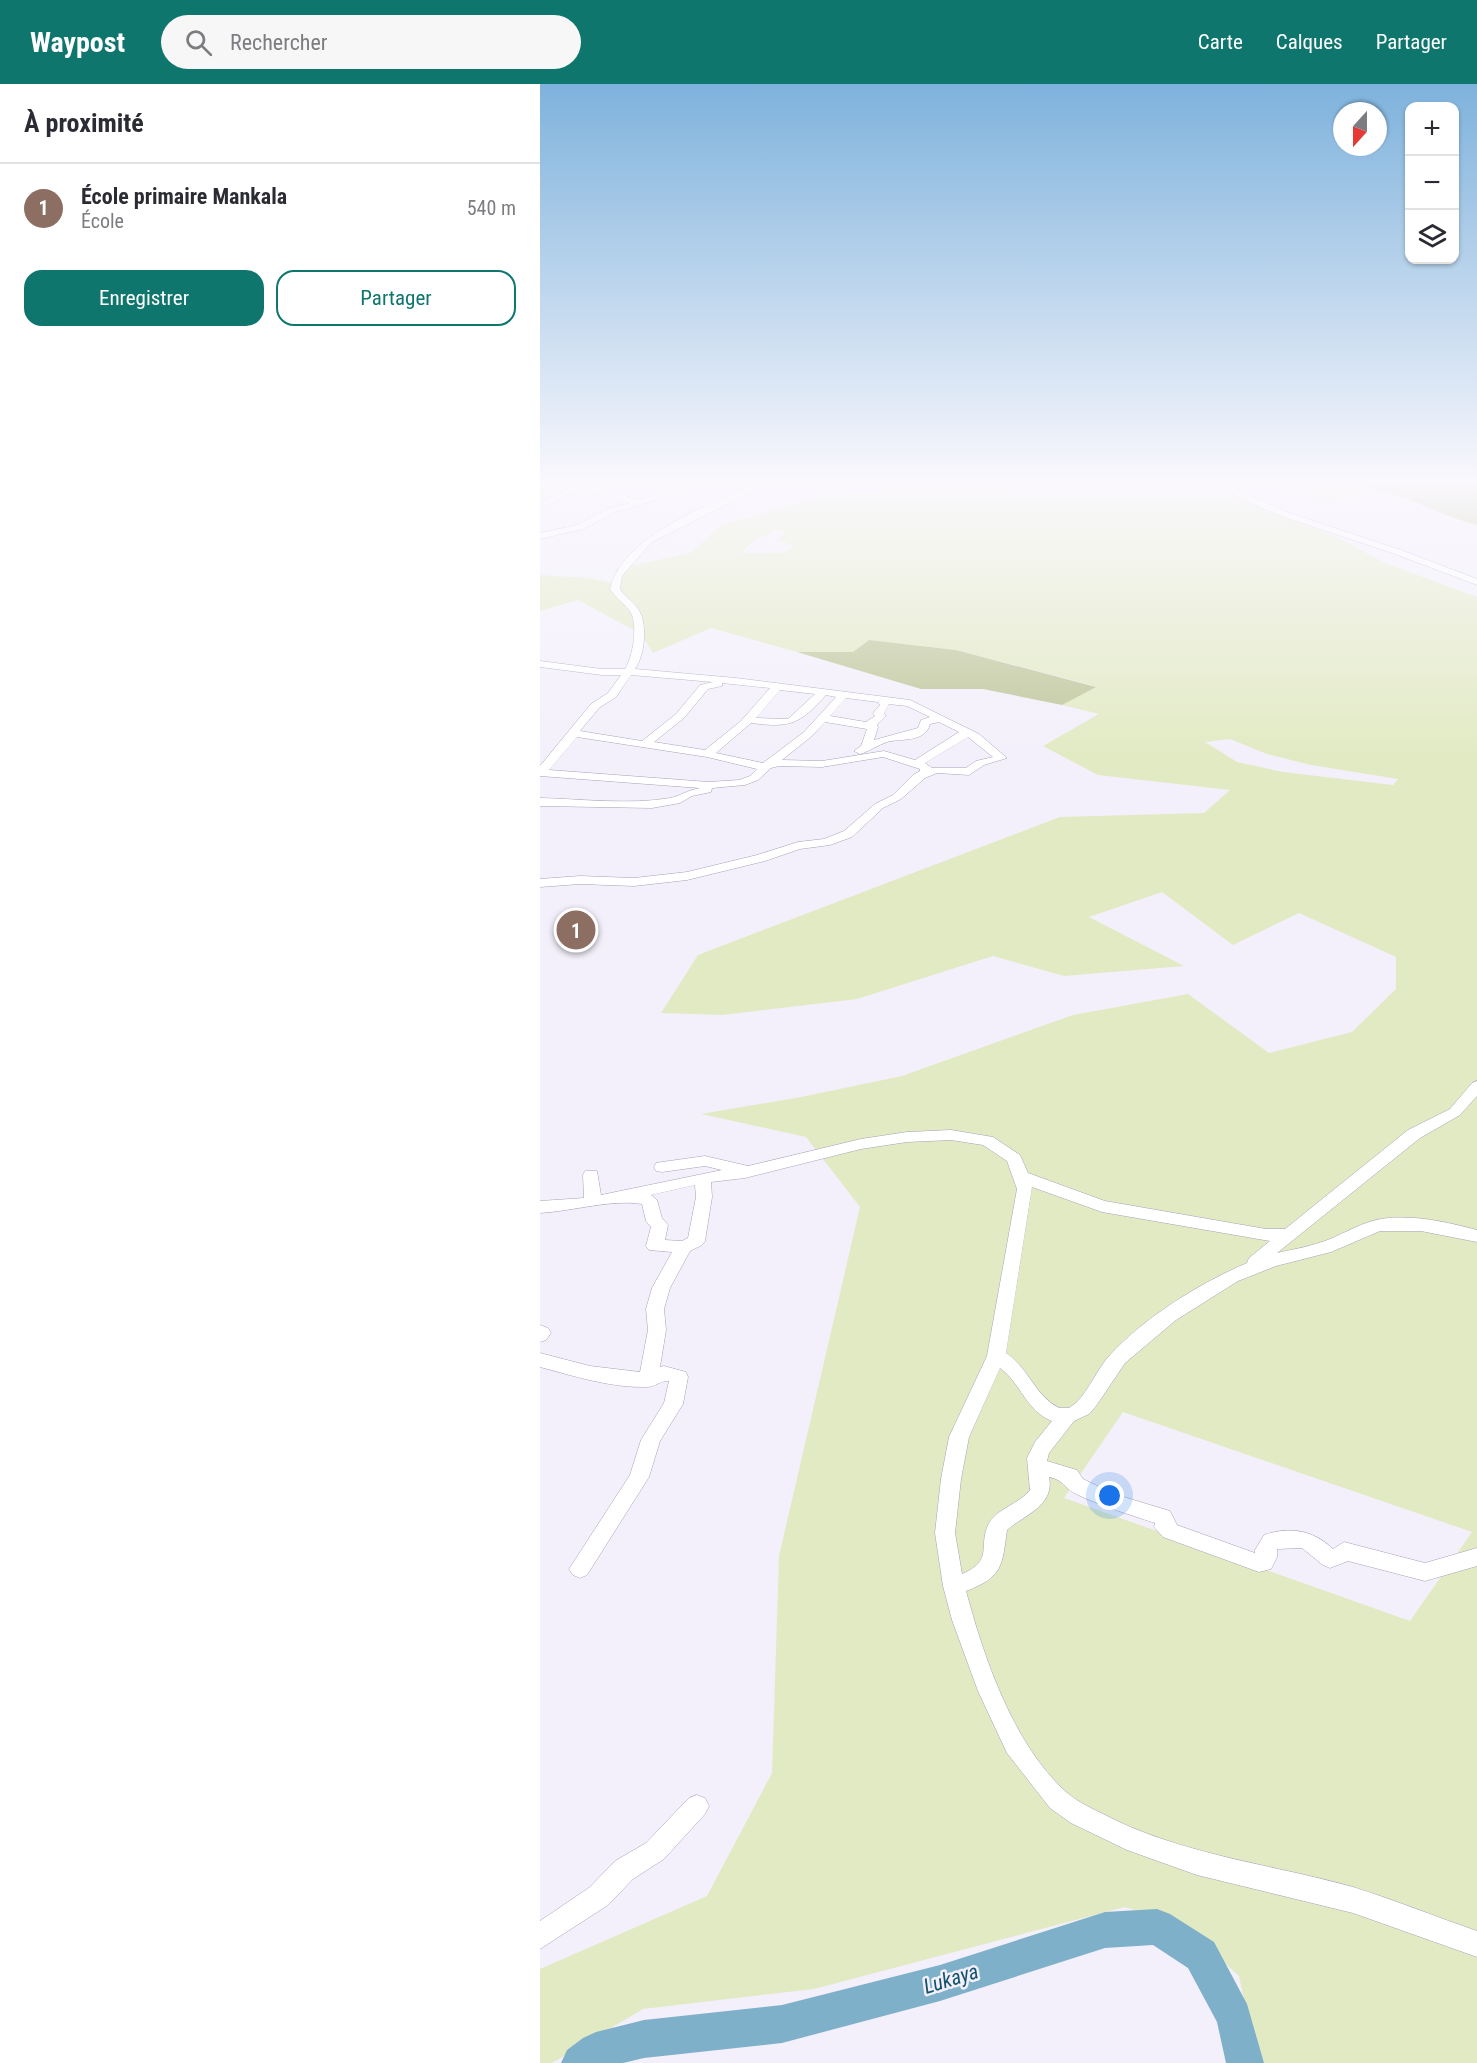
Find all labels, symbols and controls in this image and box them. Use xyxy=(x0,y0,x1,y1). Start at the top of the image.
search box xyxy=(161,15,581,69)
text: Waypost xyxy=(30,26,125,59)
icon: search xyxy=(182,26,215,59)
text: Rechercher xyxy=(230,30,327,55)
text: Carte xyxy=(1198,30,1243,54)
text: Calques xyxy=(1276,30,1343,54)
text: Partager xyxy=(1376,30,1447,54)
north arrow xyxy=(1333,102,1387,156)
map controls xyxy=(1405,102,1459,264)
button: + xyxy=(1405,102,1459,156)
text: À proximité xyxy=(24,108,144,138)
button: − xyxy=(1405,156,1459,210)
text: École primaire Mankala xyxy=(81,184,287,209)
text: 1 xyxy=(38,196,49,220)
text: 540 m xyxy=(467,196,516,220)
text: École xyxy=(81,209,124,233)
button: layers xyxy=(1405,210,1459,264)
button: Enregistrer xyxy=(24,270,264,326)
button: Partager xyxy=(276,270,516,326)
pin: 1 xyxy=(556,908,596,952)
your location xyxy=(1095,1481,1124,1510)
water label: Lukaya xyxy=(921,1959,981,1999)

